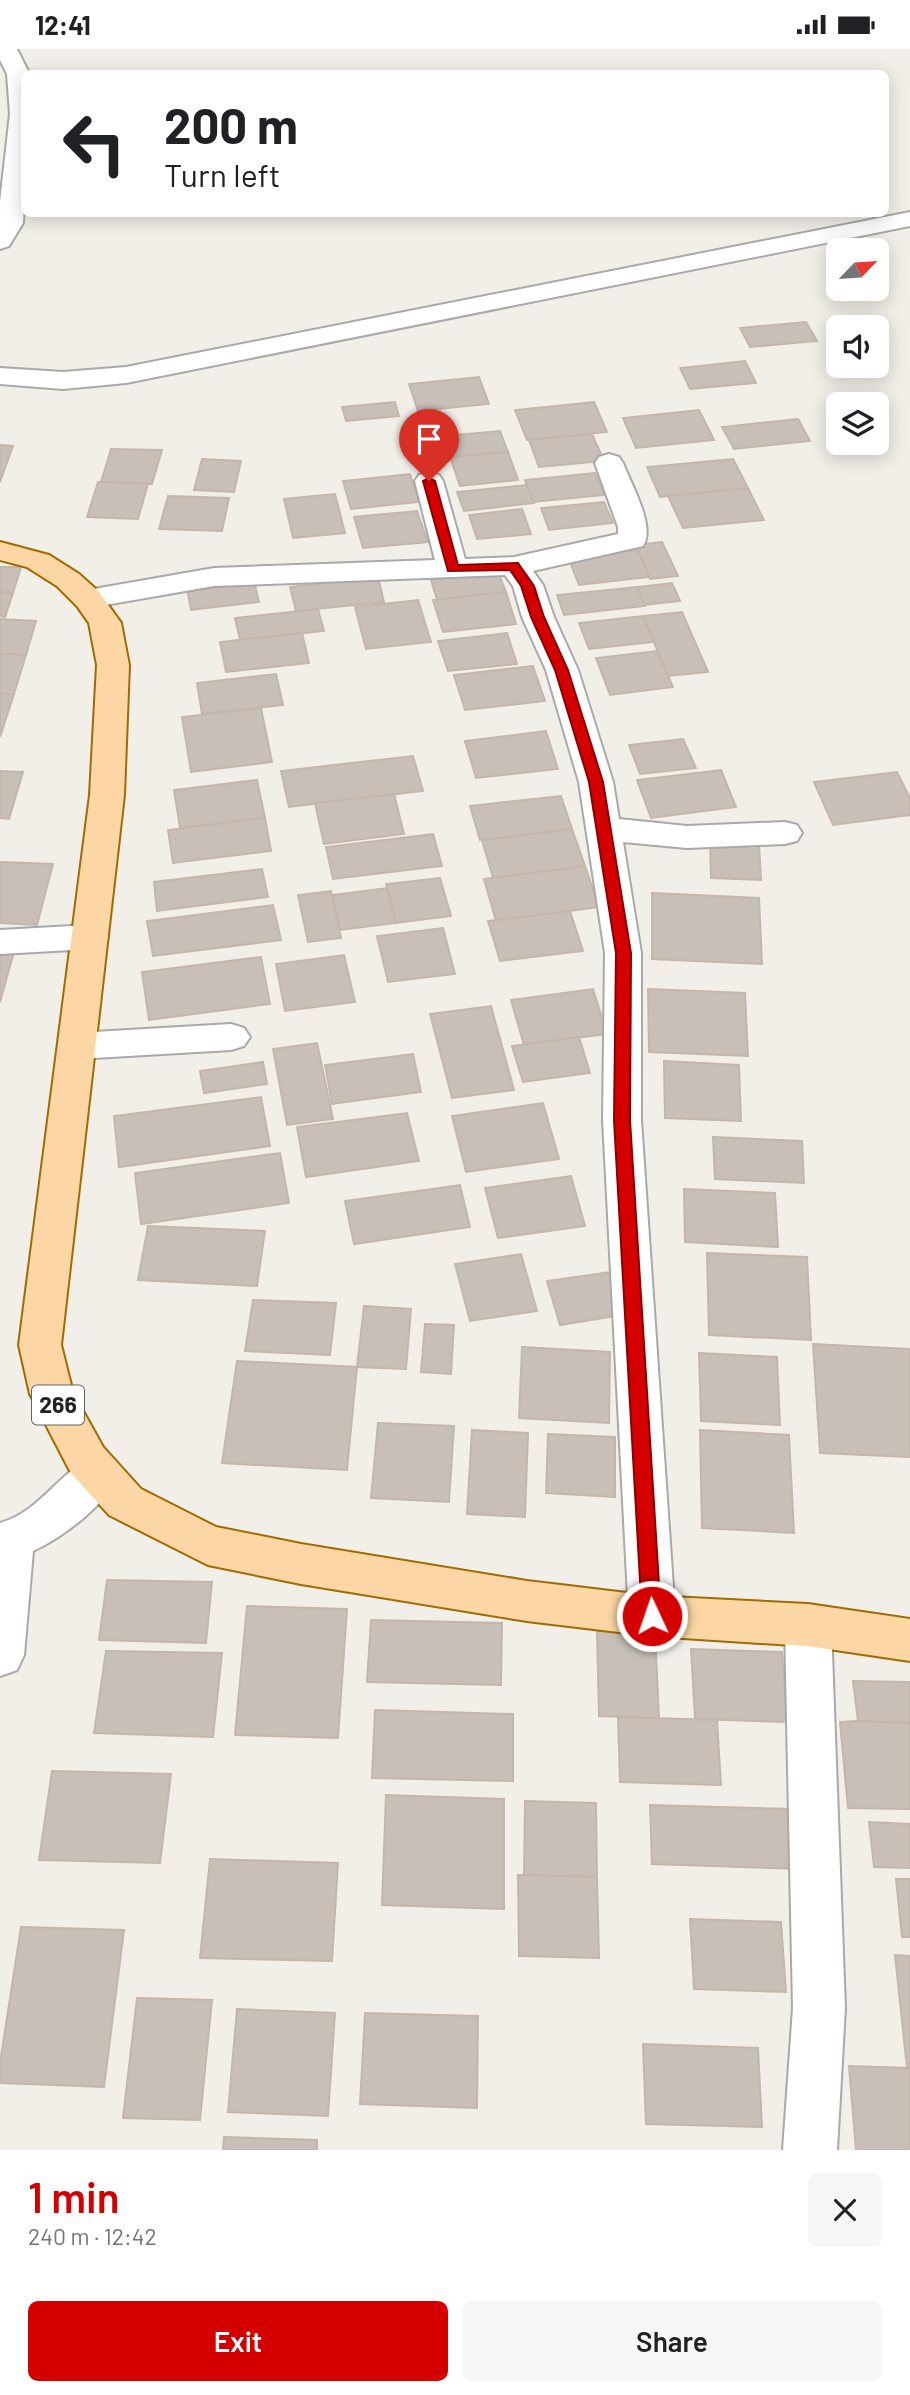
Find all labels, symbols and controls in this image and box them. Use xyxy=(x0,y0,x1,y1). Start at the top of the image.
text: 12:41 xyxy=(35,9,91,40)
text: 200 m xyxy=(164,95,298,154)
icon: left xyxy=(49,98,140,189)
text: Turn left xyxy=(164,155,281,193)
north arrow xyxy=(826,238,889,301)
map controls xyxy=(826,238,889,455)
button: sound xyxy=(826,315,889,378)
button: layers xyxy=(826,392,889,455)
pin xyxy=(399,409,459,481)
icon: arrive xyxy=(410,420,448,458)
road number: 266 xyxy=(32,1385,84,1425)
position arrow xyxy=(615,1579,689,1653)
text: 1 min xyxy=(28,2171,120,2221)
button: close xyxy=(808,2173,882,2247)
text: 240 m · 12:42 xyxy=(28,2222,157,2250)
button: Exit xyxy=(28,2301,448,2381)
button: Share xyxy=(462,2301,882,2381)

